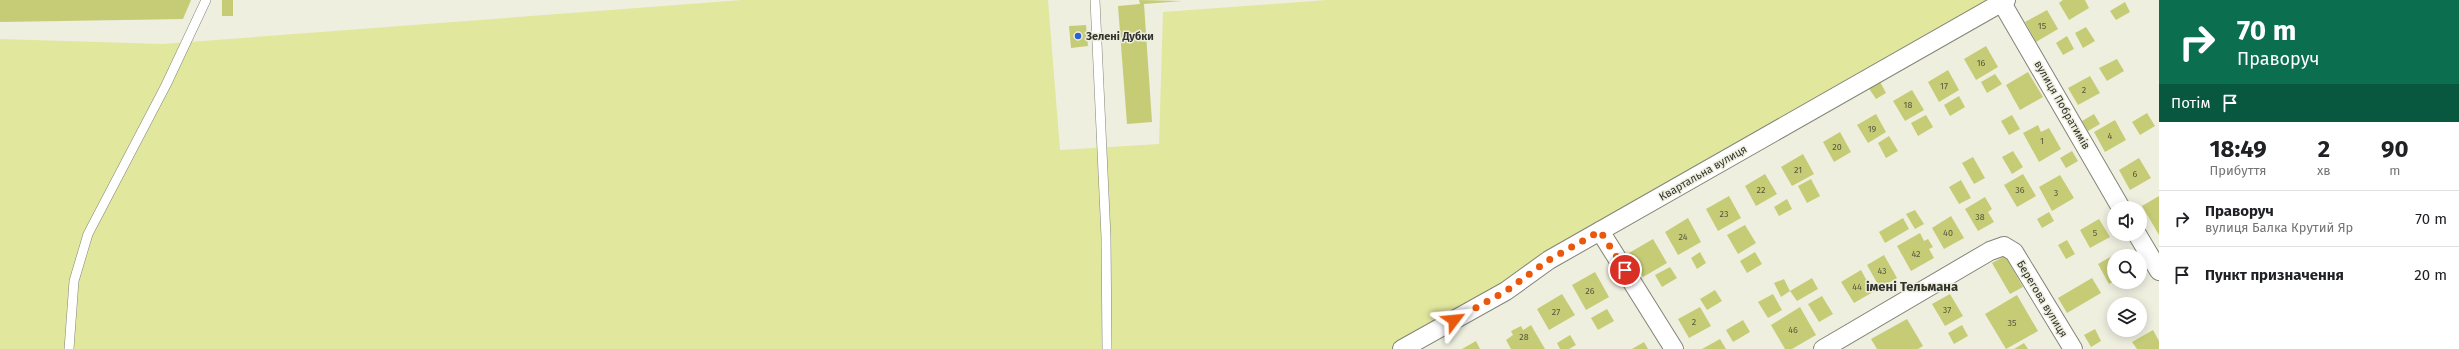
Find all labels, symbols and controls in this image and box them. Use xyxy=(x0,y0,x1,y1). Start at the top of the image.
text: 70 m xyxy=(2237,14,2296,47)
icon: right xyxy=(2171,16,2223,68)
house number: 15 xyxy=(2038,21,2047,31)
place label: Зелені Дубки xyxy=(1085,30,1154,43)
marker: Зелені Дубки xyxy=(1073,31,1083,41)
text: Праворуч xyxy=(2237,48,2319,70)
house number: 16 xyxy=(1977,58,1986,68)
street label: вулиця Побратимів xyxy=(2031,58,2093,152)
house number: 17 xyxy=(1940,81,1948,91)
house number: 2 xyxy=(2082,85,2086,95)
icon: arrive xyxy=(2219,92,2241,114)
text: Потім xyxy=(2171,94,2211,112)
house number: 18 xyxy=(1904,100,1912,110)
house number: 19 xyxy=(1868,124,1877,134)
house number: 4 xyxy=(2108,131,2113,141)
text: 18:49 xyxy=(2209,135,2267,163)
text: 2 xyxy=(2318,135,2330,163)
text: 90 xyxy=(2381,135,2409,163)
house number: 1 xyxy=(2040,136,2044,146)
street label: Квартальна вулиця xyxy=(1657,142,1749,204)
house number: 20 xyxy=(1832,142,1842,152)
text: Прибуття xyxy=(2210,163,2267,178)
text: хв xyxy=(2317,163,2331,178)
text: m xyxy=(2389,163,2400,178)
house number: 21 xyxy=(1794,165,1802,175)
house number: 6 xyxy=(2133,169,2138,179)
house number: 22 xyxy=(1757,185,1765,195)
house number: 36 xyxy=(2015,185,2025,195)
house number: 3 xyxy=(2054,188,2058,198)
map controls xyxy=(2107,201,2147,337)
button: sound xyxy=(2107,201,2147,241)
text: Праворуч xyxy=(2205,202,2274,220)
icon: right xyxy=(2171,208,2193,230)
house number: 23 xyxy=(1720,209,1728,219)
text: 70 m xyxy=(2415,210,2447,228)
house number: 38 xyxy=(1975,212,1985,222)
text: вулиця Балка Крутий Яр xyxy=(2205,220,2353,235)
house number: 40 xyxy=(1943,228,1953,238)
house number: 5 xyxy=(2093,228,2098,238)
house number: 24 xyxy=(1678,232,1688,242)
house number: 42 xyxy=(1911,249,1921,259)
button: search xyxy=(2107,249,2147,289)
pin xyxy=(1608,253,1642,287)
street label: Берегова вулиця xyxy=(2014,258,2070,340)
icon: arrive xyxy=(1614,259,1636,281)
icon: arrive xyxy=(2171,264,2193,286)
house number: 43 xyxy=(1877,266,1887,276)
text: Пункт призначення xyxy=(2205,266,2344,284)
text: 20 m xyxy=(2414,266,2447,284)
district label: імені Тельмана xyxy=(1866,279,1958,294)
house number: 44 xyxy=(1852,282,1862,292)
house number: 26 xyxy=(1585,286,1595,296)
button: layers xyxy=(2107,297,2147,337)
position arrow xyxy=(1433,299,1475,341)
house number: 37 xyxy=(1943,305,1951,315)
house number: 27 xyxy=(1552,307,1560,317)
house number: 2 xyxy=(1692,317,1696,327)
house number: 35 xyxy=(2007,318,2017,328)
house number: 46 xyxy=(1788,325,1798,335)
house number: 28 xyxy=(1519,332,1529,342)

